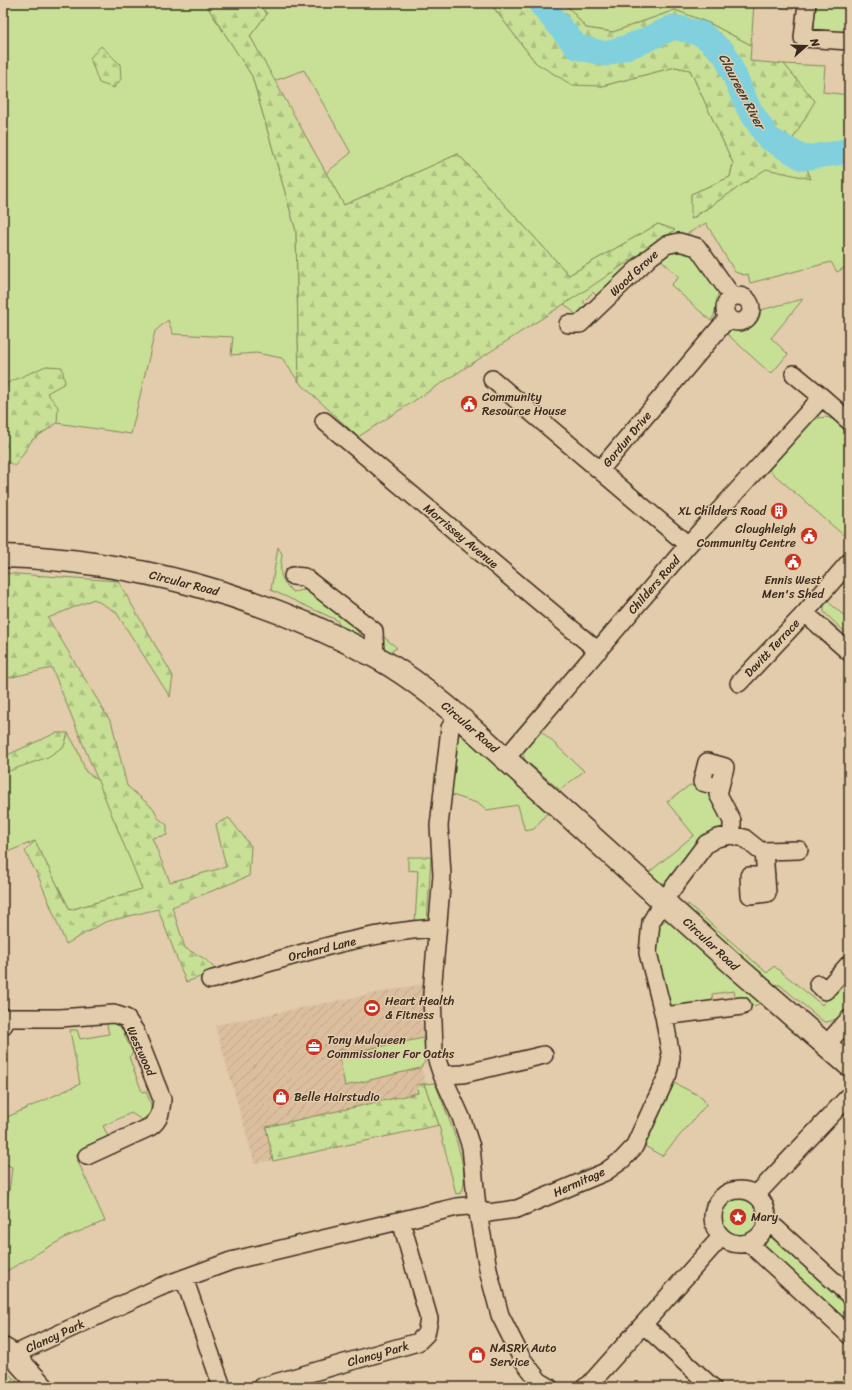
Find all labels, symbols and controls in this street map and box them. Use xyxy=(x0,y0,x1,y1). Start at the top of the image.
north arrow xyxy=(786,26,826,66)
text: N xyxy=(804,35,825,50)
water label: Claureen River xyxy=(712,49,773,135)
street label: Wood Grove xyxy=(604,244,664,302)
place label: Community Resource House xyxy=(482,386,566,422)
public building icon: Community Resource House xyxy=(459,394,479,414)
street label: Gordun Drive xyxy=(597,406,657,472)
street label: Morrissey Avenue xyxy=(418,498,504,574)
place label: XL Childers Road xyxy=(677,500,767,522)
building icon: XL Childers Road xyxy=(769,501,789,521)
place label: Cloughleigh Community Centre xyxy=(697,518,796,554)
public building icon: Cloughleigh Community Centre xyxy=(799,526,819,546)
street label: Childers Road xyxy=(622,550,686,619)
public building icon: Ennis West Men's Shed xyxy=(783,552,803,572)
street label: Circular Road xyxy=(147,564,222,602)
place label: Ennis West Men's Shed xyxy=(762,569,826,605)
street label: Davitt Terrace xyxy=(739,613,805,683)
street label: Circular Road xyxy=(436,695,505,759)
street label: Circular Road xyxy=(677,912,745,977)
street label: Orchard Lane xyxy=(286,930,358,968)
place label: Heart Health & Fitness xyxy=(385,990,454,1026)
sports icon: Heart Health & Fitness xyxy=(362,998,382,1018)
street label: Westwood xyxy=(120,1022,162,1081)
place label: Tony Mulqueen Commissioner For Oaths xyxy=(327,1029,455,1065)
office icon: Tony Mulqueen Commissioner For Oaths xyxy=(304,1037,324,1057)
place label: Belle Hairstudio xyxy=(294,1086,380,1108)
shop icon: Belle Hairstudio xyxy=(271,1087,291,1107)
street label: Hermitage xyxy=(549,1161,609,1203)
place label: Mary xyxy=(751,1206,779,1228)
place icon: Mary xyxy=(728,1207,748,1227)
street label: Clancy Park xyxy=(22,1313,88,1359)
street label: Clancy Park xyxy=(345,1335,411,1373)
place label: NASRY Auto Service xyxy=(490,1337,556,1373)
shop icon: NASRY Auto Service xyxy=(467,1345,487,1365)

